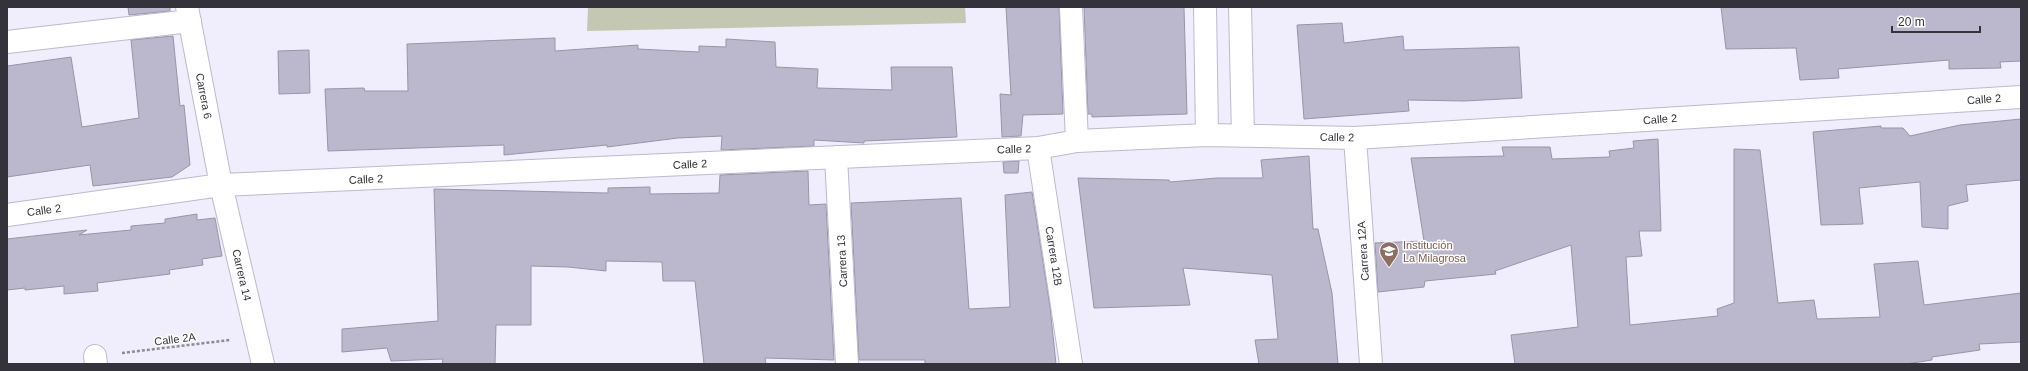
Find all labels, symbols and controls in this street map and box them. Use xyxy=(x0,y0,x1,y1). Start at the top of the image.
scale bar xyxy=(1892,8,1980,34)
text: 20 m xyxy=(1898,15,1925,29)
street label: Carrera 6 xyxy=(194,72,214,120)
street label: Calle 2 xyxy=(1966,92,2002,106)
street label: Calle 2 xyxy=(1642,112,1678,126)
street label: Calle 2 xyxy=(1320,131,1354,143)
street label: Calle 2 xyxy=(997,142,1031,156)
street label: Calle 2 xyxy=(673,157,707,171)
street label: Calle 2 xyxy=(349,172,383,186)
street label: Calle 2 xyxy=(26,202,62,218)
street label: Carrera 12A xyxy=(1355,220,1371,281)
street label: Carrera 12B xyxy=(1043,225,1065,287)
street label: Carrera 13 xyxy=(835,234,849,288)
place label: Institución La Milagrosa xyxy=(1403,239,1467,264)
school or university icon: Institución La Milagrosa xyxy=(1378,240,1400,268)
street label: Carrera 14 xyxy=(230,248,254,302)
street label: Calle 2A xyxy=(154,330,197,347)

